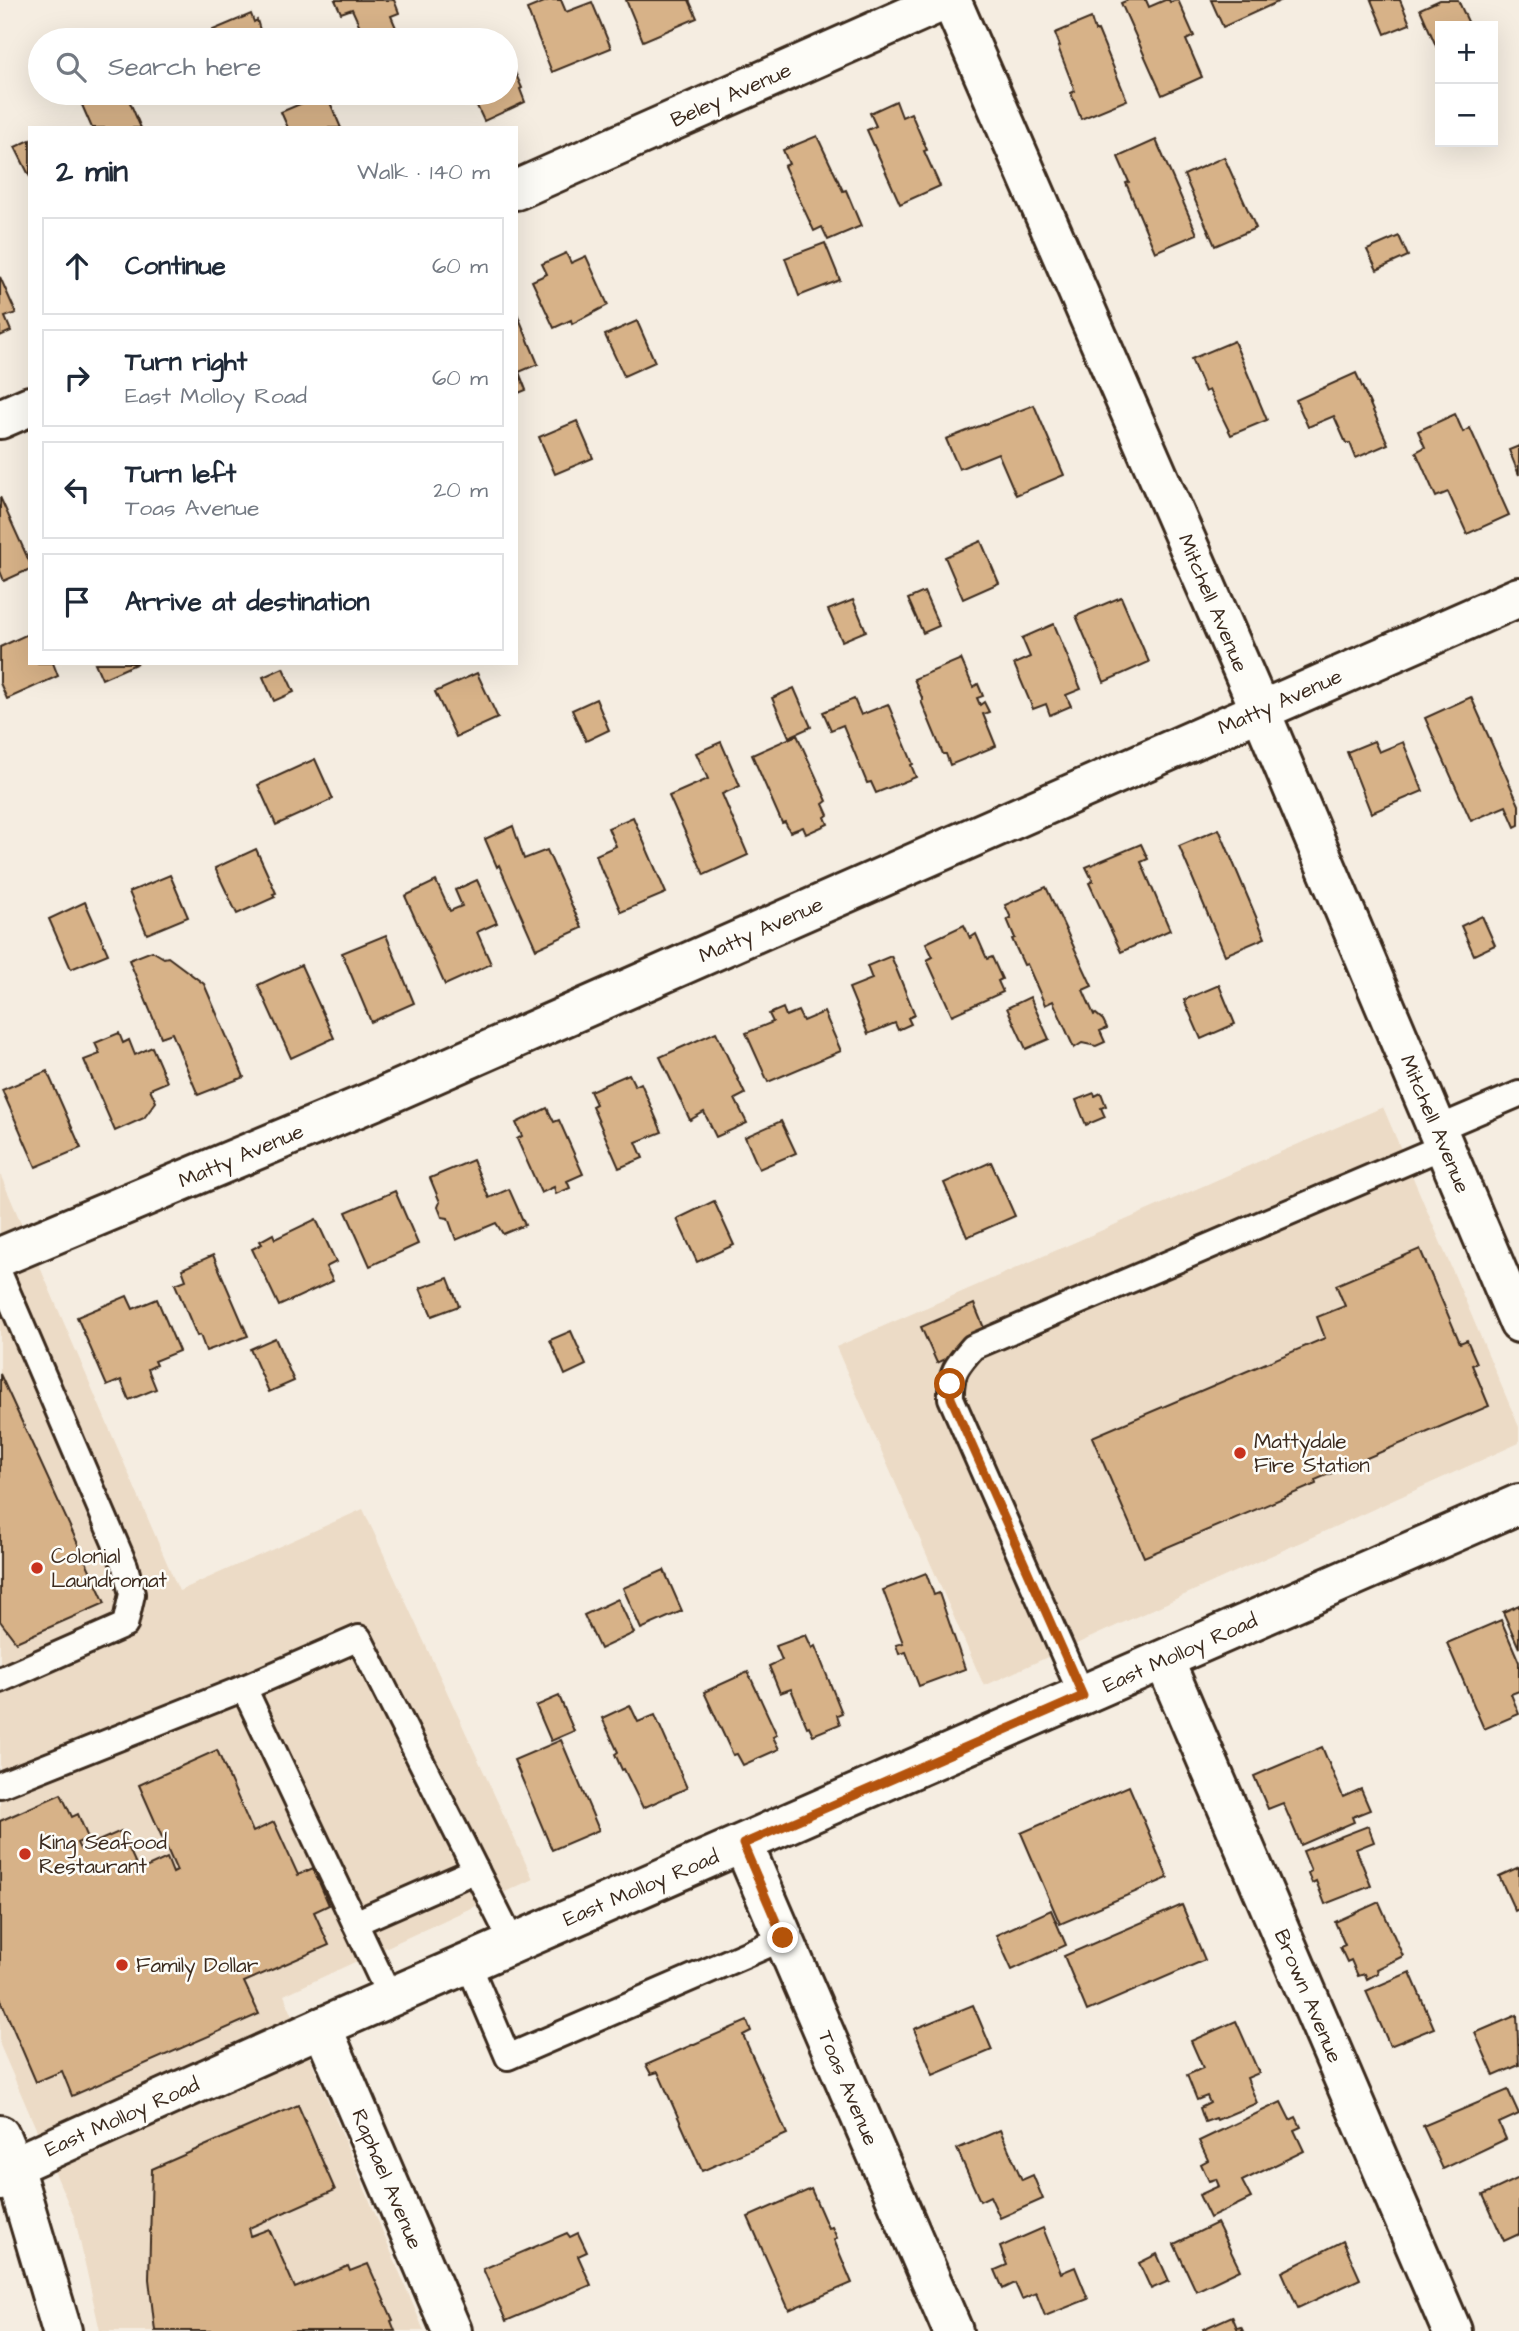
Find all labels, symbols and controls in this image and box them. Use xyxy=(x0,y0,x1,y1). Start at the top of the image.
map controls xyxy=(1435,21,1498,147)
button: + xyxy=(1435,21,1498,84)
search box xyxy=(28,28,518,105)
icon: search xyxy=(52,48,90,86)
text: Search here xyxy=(108,49,261,85)
street label: Beley Avenue xyxy=(666,55,797,136)
button: − xyxy=(1435,84,1498,147)
text: 2 min xyxy=(56,151,128,193)
text: Walk · 140 m xyxy=(357,156,490,188)
icon: ahead xyxy=(58,247,96,285)
text: Continue xyxy=(125,248,226,284)
text: 60 m xyxy=(432,250,488,282)
text: Turn right xyxy=(125,344,247,380)
icon: right xyxy=(58,359,96,397)
text: 60 m xyxy=(432,362,488,394)
text: East Molloy Road xyxy=(125,380,307,412)
text: Turn left xyxy=(125,456,236,492)
icon: left xyxy=(58,471,96,509)
text: 20 m xyxy=(433,474,488,506)
text: Toas Avenue xyxy=(125,492,259,524)
street label: Mitchell Avenue xyxy=(1171,530,1255,676)
icon: arrive xyxy=(58,583,96,621)
text: Arrive at destination xyxy=(125,584,370,620)
street label: Matty Avenue xyxy=(1213,662,1348,744)
street label: Matty Avenue xyxy=(694,890,829,972)
street label: Mitchell Avenue xyxy=(1393,1051,1477,1197)
street label: Matty Avenue xyxy=(174,1117,309,1197)
route start xyxy=(934,1368,965,1399)
place label: Mattydale Fire Station xyxy=(1254,1427,1370,1480)
marker: Mattydale Fire Station xyxy=(1232,1445,1248,1461)
place label: Colonial Laundromat xyxy=(51,1542,168,1595)
marker: Colonial Laundromat xyxy=(29,1560,45,1576)
street label: East Molloy Road xyxy=(1098,1606,1263,1702)
place label: King Seafood Restaurant xyxy=(39,1828,167,1881)
street label: East Molloy Road xyxy=(559,1842,724,1936)
marker: King Seafood Restaurant xyxy=(17,1846,33,1862)
route end xyxy=(767,1922,798,1953)
street label: Brown Avenue xyxy=(1267,1925,1349,2067)
place label: Family Dollar xyxy=(136,1951,259,1982)
marker: Family Dollar xyxy=(114,1957,130,1973)
street label: Toas Avenue xyxy=(811,2026,885,2150)
street label: East Molloy Road xyxy=(40,2070,205,2166)
street label: Raphael Avenue xyxy=(343,2104,430,2254)

